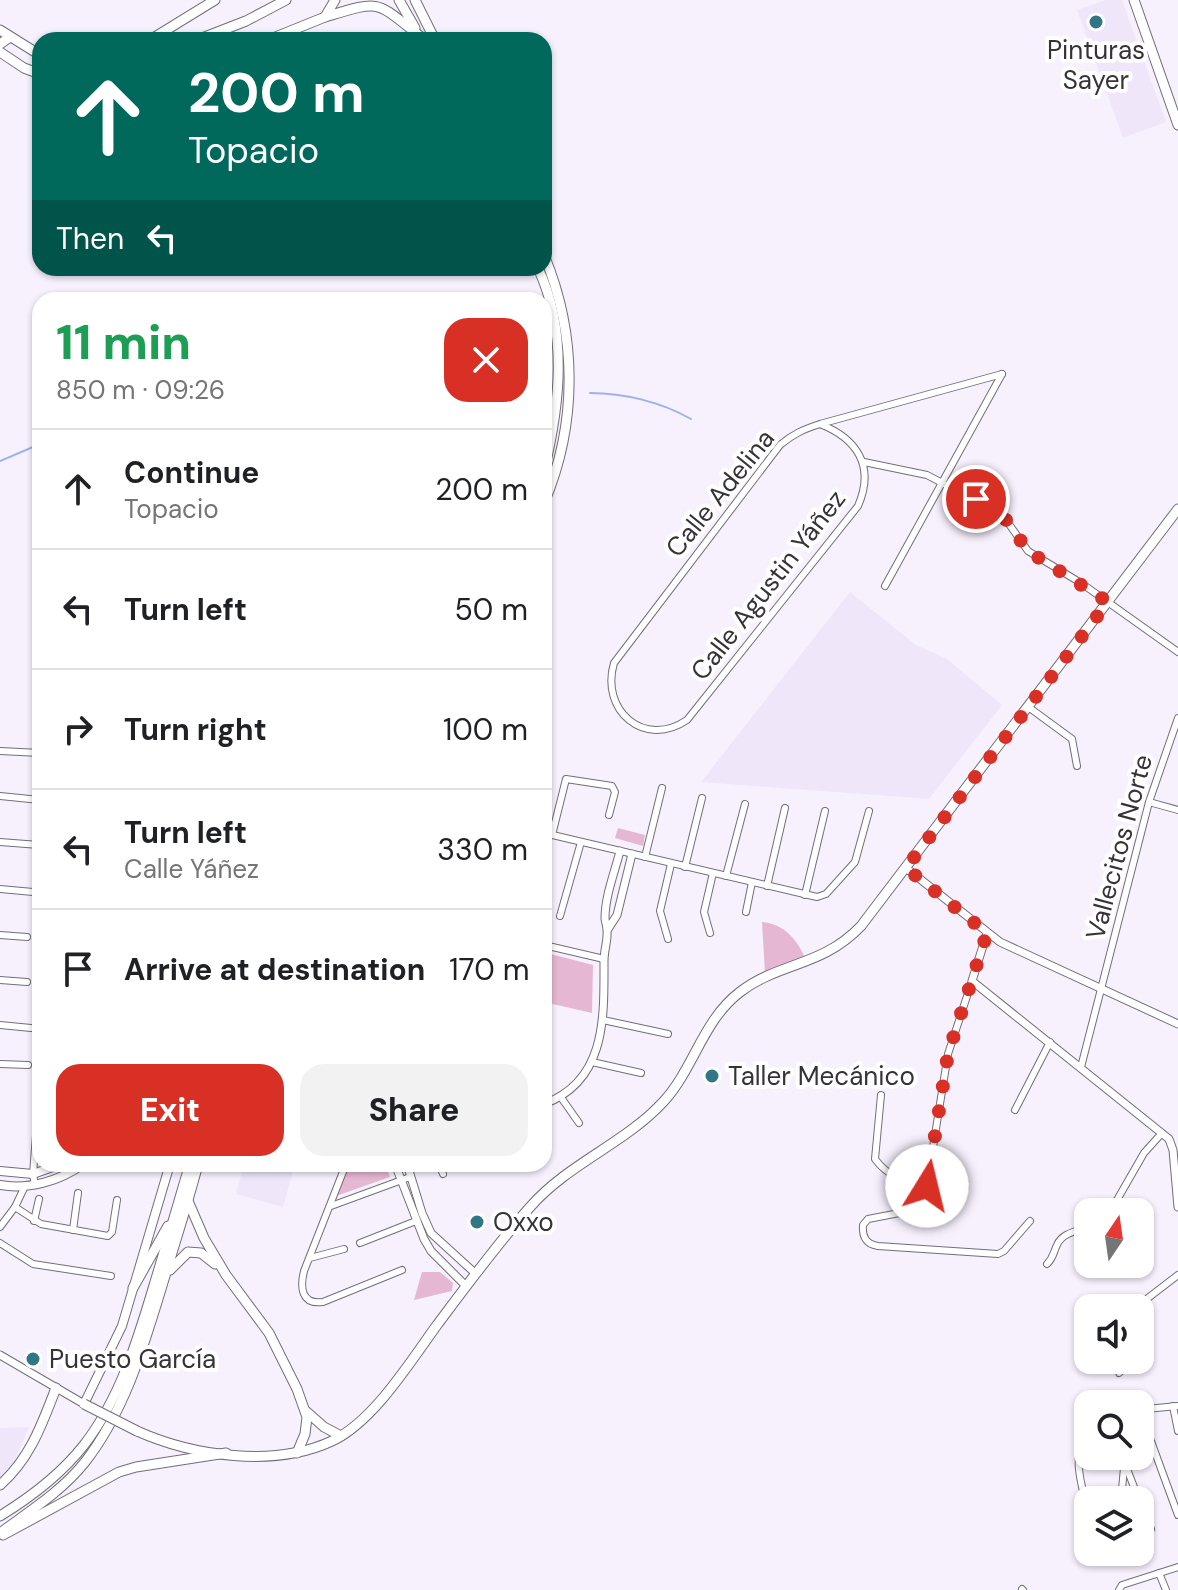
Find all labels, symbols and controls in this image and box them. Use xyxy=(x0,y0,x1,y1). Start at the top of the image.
marker: Pinturas Sayer xyxy=(1087,13,1105,31)
place label: Pinturas Sayer xyxy=(1047,33,1145,97)
text: 200 m xyxy=(188,56,365,129)
icon: ahead xyxy=(56,64,160,168)
text: Topacio xyxy=(188,127,319,174)
icon: left xyxy=(140,216,184,260)
text: Then xyxy=(56,219,124,258)
text: 11 min xyxy=(56,311,191,374)
button: close xyxy=(444,318,528,402)
text: 850 m · 09:26 xyxy=(56,373,225,407)
street label: Calle Adelina xyxy=(658,422,782,564)
text: Continue xyxy=(124,453,259,492)
pin xyxy=(942,465,1010,533)
icon: ahead xyxy=(56,467,100,511)
text: 200 m xyxy=(435,470,528,509)
icon: arrive xyxy=(954,477,998,521)
street label: Calle Agustin Yáñez xyxy=(683,483,853,687)
text: Topacio xyxy=(124,492,219,526)
icon: left xyxy=(56,587,100,631)
text: Turn left xyxy=(124,590,247,629)
text: 50 m xyxy=(454,590,528,629)
icon: right xyxy=(56,707,100,751)
text: Turn right xyxy=(124,710,267,749)
text: 100 m xyxy=(443,710,528,749)
street label: Vallecitos Norte xyxy=(1078,751,1160,943)
text: Turn left xyxy=(124,813,247,852)
icon: left xyxy=(56,827,100,871)
text: 330 m xyxy=(437,830,528,869)
text: Calle Yáñez xyxy=(124,852,259,886)
icon: arrive xyxy=(56,947,100,991)
text: Arrive at destination xyxy=(124,950,425,989)
text: 170 m xyxy=(449,950,529,989)
place label: Taller Mecánico xyxy=(728,1059,915,1093)
button: Exit xyxy=(56,1064,284,1156)
button: Share xyxy=(300,1064,528,1156)
marker: Taller Mecánico xyxy=(703,1067,721,1085)
position arrow xyxy=(885,1144,969,1228)
north arrow xyxy=(1074,1198,1154,1278)
map controls xyxy=(1074,1198,1154,1566)
place label: Oxxo xyxy=(493,1205,554,1239)
marker: Oxxo xyxy=(468,1213,486,1231)
button: sound xyxy=(1074,1294,1154,1374)
place label: Puesto García xyxy=(49,1342,216,1376)
marker: Puesto García xyxy=(24,1350,42,1368)
button: search xyxy=(1074,1390,1154,1470)
button: layers xyxy=(1074,1486,1154,1566)

